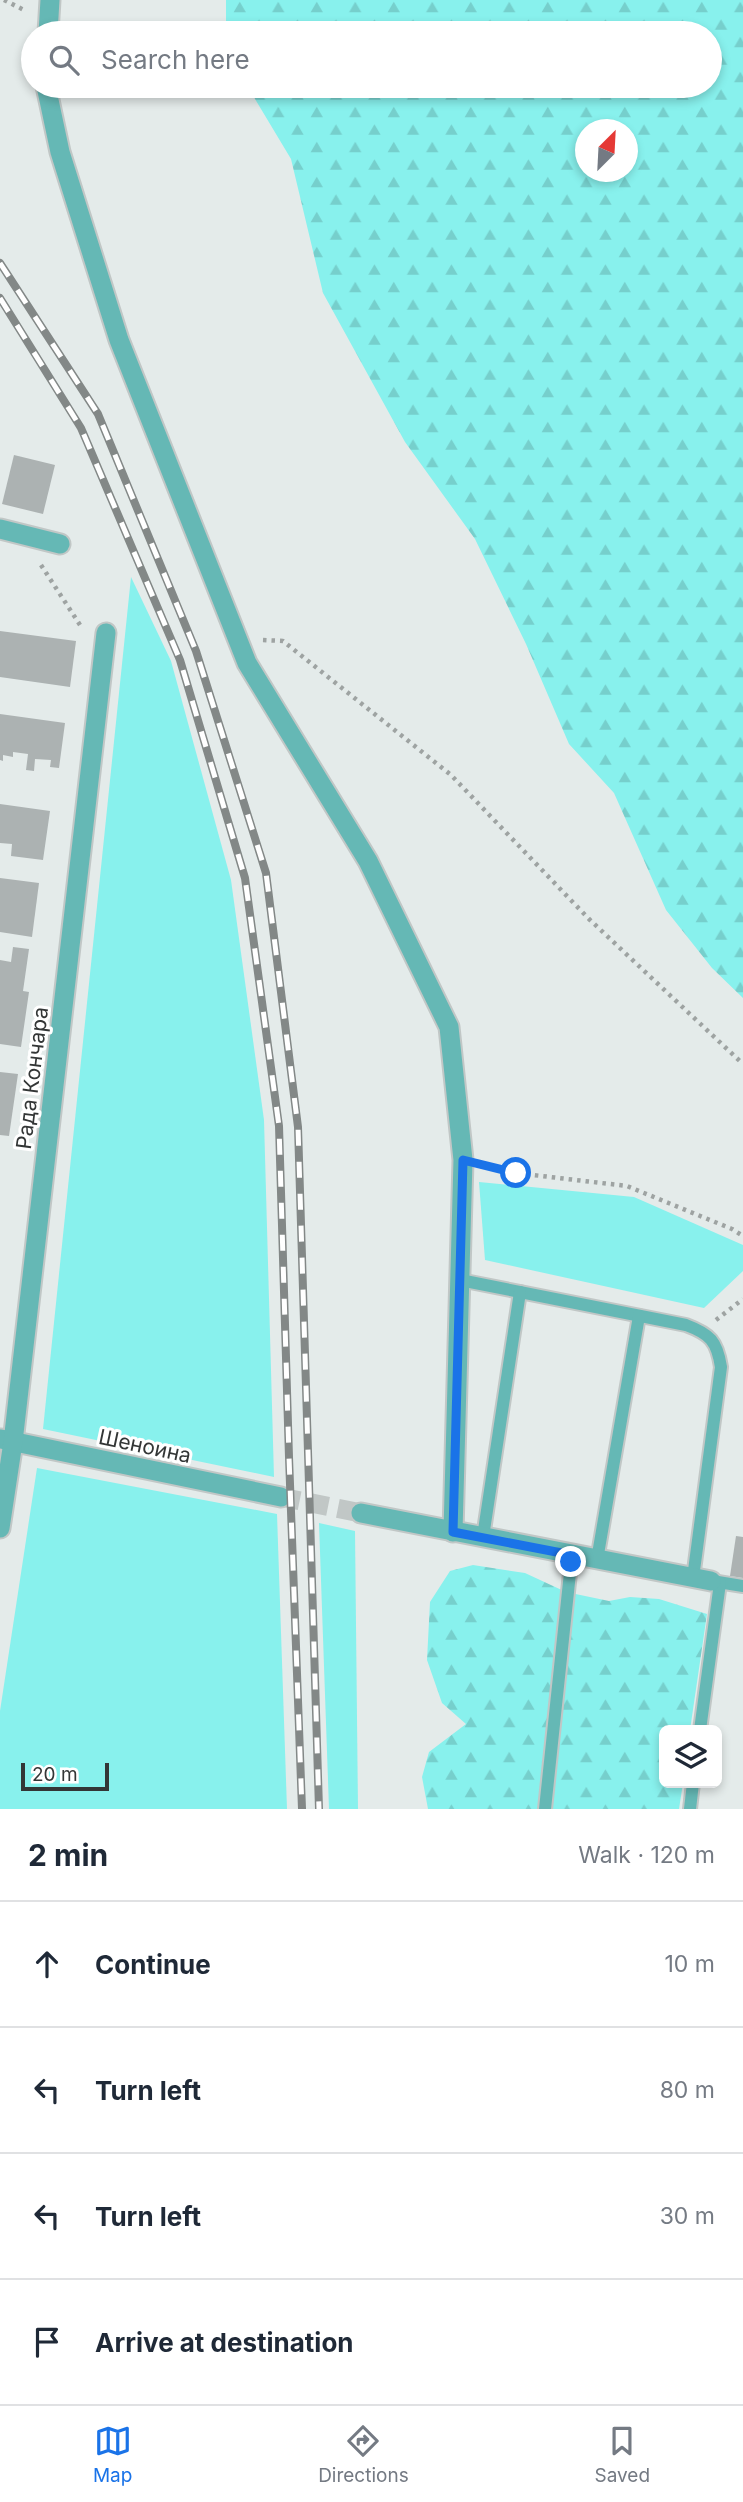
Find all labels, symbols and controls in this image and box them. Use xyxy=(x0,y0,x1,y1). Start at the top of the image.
search box xyxy=(21,21,722,98)
icon: search xyxy=(45,41,83,79)
text: Search here xyxy=(101,44,250,75)
north arrow xyxy=(575,119,638,182)
street label: Рада Кончара xyxy=(11,1005,53,1151)
route start xyxy=(500,1157,531,1188)
street label: Шеноина xyxy=(96,1424,194,1468)
route end xyxy=(555,1546,586,1577)
map controls xyxy=(659,1725,722,1788)
button: layers xyxy=(659,1725,722,1788)
scale bar xyxy=(21,1760,108,1792)
text: 20 m xyxy=(32,1763,78,1786)
text: 2 min xyxy=(28,1837,108,1873)
text: Walk · 120 m xyxy=(578,1841,715,1869)
icon: ahead xyxy=(28,1945,66,1983)
text: Continue xyxy=(95,1949,211,1980)
text: 10 m xyxy=(665,1950,715,1978)
icon: left xyxy=(28,2071,66,2109)
text: Turn left xyxy=(95,2075,201,2106)
text: 80 m xyxy=(660,2076,715,2104)
icon: left xyxy=(28,2197,66,2235)
text: Turn left xyxy=(95,2201,201,2232)
text: 30 m xyxy=(660,2202,715,2230)
icon: arrive xyxy=(28,2323,66,2361)
text: Arrive at destination xyxy=(95,2327,354,2358)
tab: Map xyxy=(93,2422,132,2487)
tab: Directions xyxy=(318,2422,409,2487)
tab: Saved xyxy=(594,2422,650,2487)

